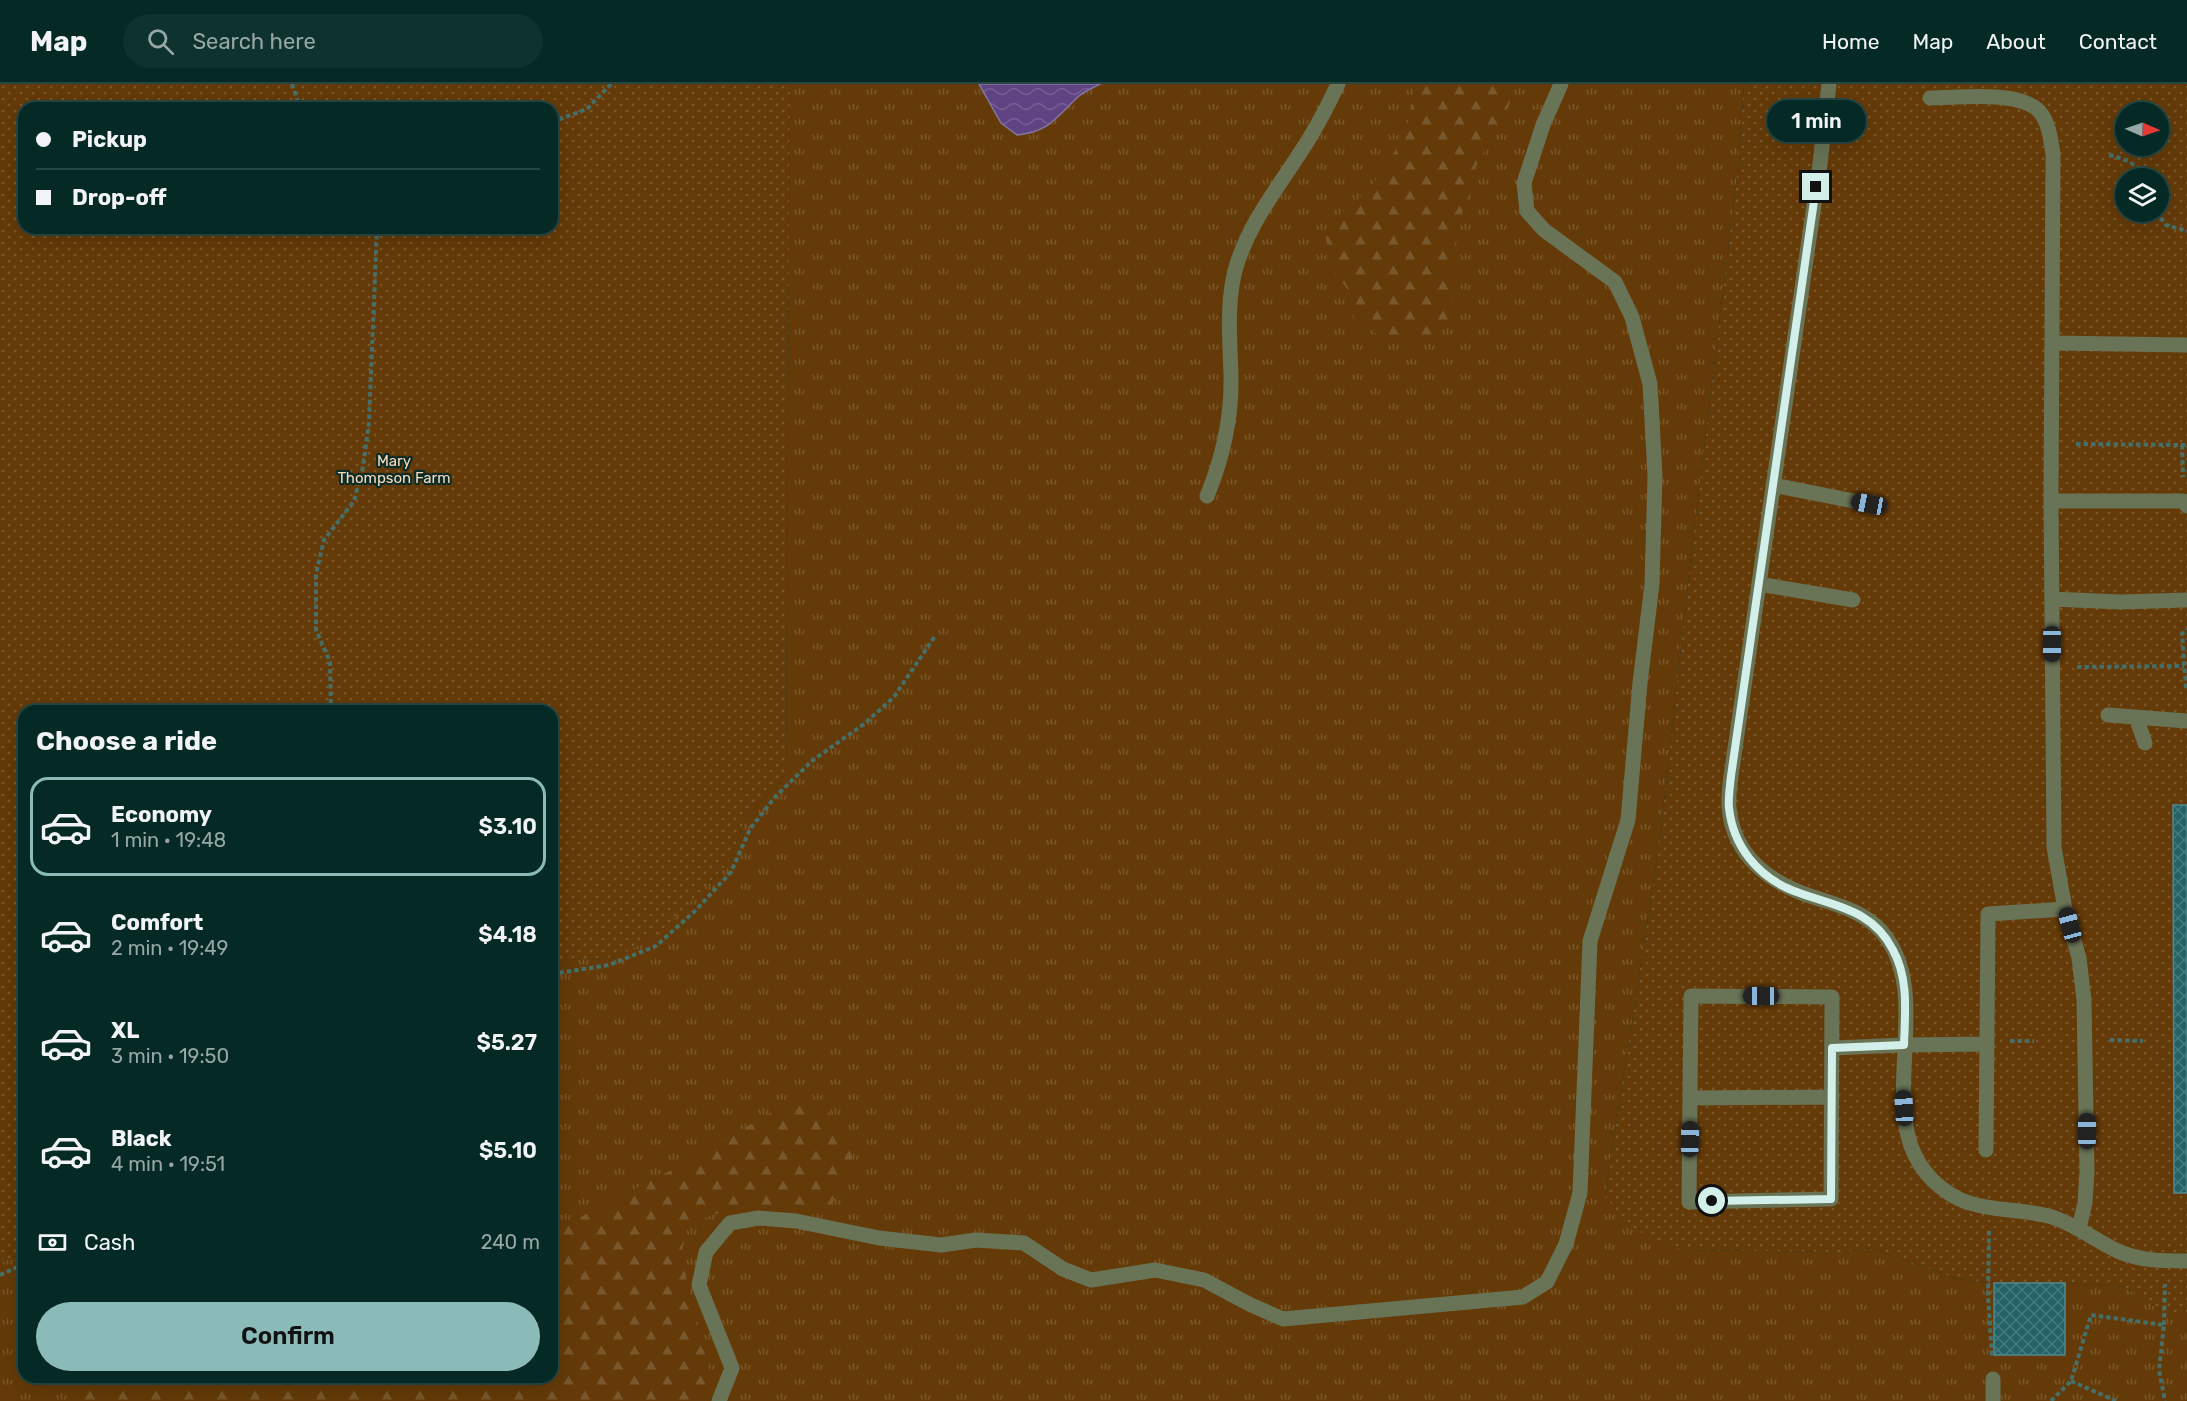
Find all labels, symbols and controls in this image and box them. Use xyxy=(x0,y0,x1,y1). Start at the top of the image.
search box xyxy=(123,14,543,68)
text: Map xyxy=(30,25,87,58)
icon: search xyxy=(144,25,177,58)
text: Search here xyxy=(192,28,316,55)
text: Home xyxy=(1822,29,1879,54)
text: Map xyxy=(1912,29,1953,54)
text: About xyxy=(1986,29,2046,54)
text: Contact xyxy=(2079,29,2157,54)
callout: 1 min xyxy=(1766,100,1866,142)
north arrow xyxy=(2115,102,2169,156)
map controls xyxy=(2115,102,2169,222)
text: 1 min xyxy=(1791,109,1842,133)
text: Pickup xyxy=(72,126,147,153)
button: layers xyxy=(2115,168,2169,222)
route end xyxy=(1802,173,1829,200)
text: Drop-off xyxy=(72,184,167,211)
park label: Mary Thompson Farm xyxy=(337,452,451,487)
car xyxy=(1850,492,1888,516)
car xyxy=(2043,626,2061,662)
text: Choose a ride xyxy=(36,725,217,757)
icon: car xyxy=(39,800,93,854)
text: Economy xyxy=(111,801,212,828)
text: $3.10 xyxy=(479,813,537,840)
text: 1 min · 19:48 xyxy=(111,828,226,852)
car xyxy=(2057,905,2083,945)
icon: car xyxy=(39,908,93,962)
text: Comfort xyxy=(111,909,203,936)
text: $4.18 xyxy=(478,921,537,948)
text: 2 min · 19:49 xyxy=(111,936,228,960)
car xyxy=(1743,987,1779,1005)
icon: car xyxy=(39,1016,93,1070)
text: XL xyxy=(111,1017,139,1044)
text: $5.27 xyxy=(477,1029,537,1056)
text: 3 min · 19:50 xyxy=(111,1044,229,1068)
car xyxy=(1894,1090,1914,1126)
car xyxy=(2078,1113,2096,1149)
car xyxy=(1681,1121,1699,1157)
icon: car xyxy=(39,1124,93,1178)
text: Black xyxy=(111,1125,172,1152)
text: $5.10 xyxy=(479,1137,537,1164)
text: 4 min · 19:51 xyxy=(111,1152,225,1176)
route start xyxy=(1698,1187,1725,1214)
icon: cash xyxy=(36,1226,69,1259)
text: Cash xyxy=(84,1229,135,1256)
text: 240 m xyxy=(481,1230,540,1254)
button: Confirm xyxy=(36,1302,540,1371)

